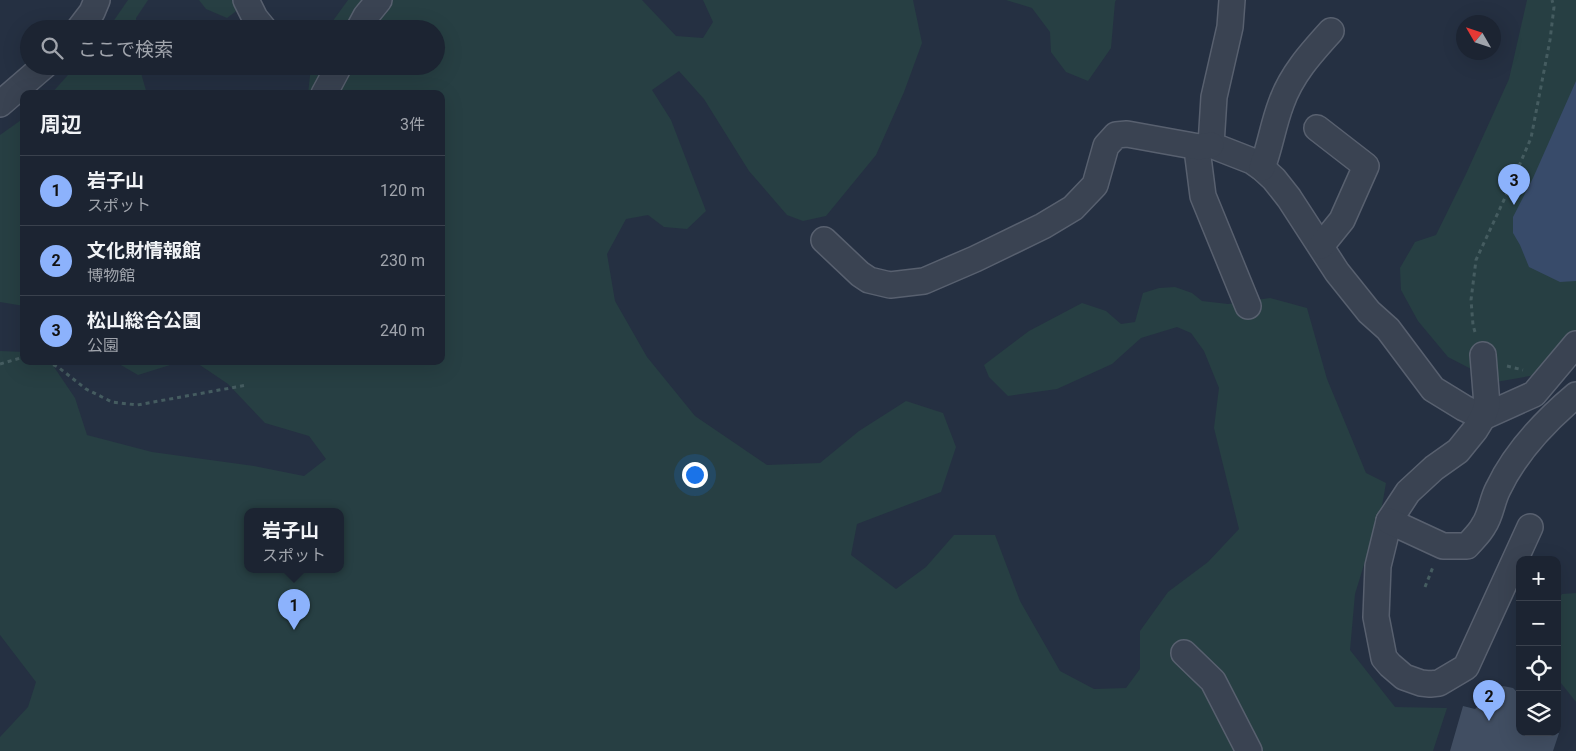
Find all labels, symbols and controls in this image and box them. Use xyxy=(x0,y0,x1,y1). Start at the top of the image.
north arrow xyxy=(1456,15,1501,60)
search box xyxy=(20,20,445,75)
icon: search xyxy=(38,34,66,62)
text: ここで検索 xyxy=(78,38,173,61)
text: 周辺 xyxy=(40,113,82,137)
text: 3件 xyxy=(400,115,425,134)
pin: 3 xyxy=(1498,164,1530,205)
text: 岩子山 xyxy=(87,169,144,192)
text: 1 xyxy=(51,181,61,200)
text: 120 m xyxy=(380,181,425,200)
text: スポット xyxy=(87,196,151,215)
text: 文化財情報館 xyxy=(87,239,201,262)
text: 2 xyxy=(51,251,61,270)
text: 230 m xyxy=(380,251,425,270)
text: 博物館 xyxy=(87,266,135,285)
text: 松山総合公園 xyxy=(87,309,201,332)
text: 3 xyxy=(51,321,61,340)
text: 240 m xyxy=(380,321,425,340)
text: 公園 xyxy=(87,336,119,355)
your location xyxy=(682,462,708,488)
popup xyxy=(244,508,344,573)
text: 岩子山 xyxy=(262,519,319,542)
text: スポット xyxy=(262,546,326,565)
map controls xyxy=(1516,556,1561,736)
button: + xyxy=(1516,556,1561,601)
pin: 1 xyxy=(278,589,310,630)
button: − xyxy=(1516,601,1561,646)
button: locate xyxy=(1516,646,1561,691)
pin: 2 xyxy=(1473,680,1505,721)
button: layers xyxy=(1516,691,1561,736)

